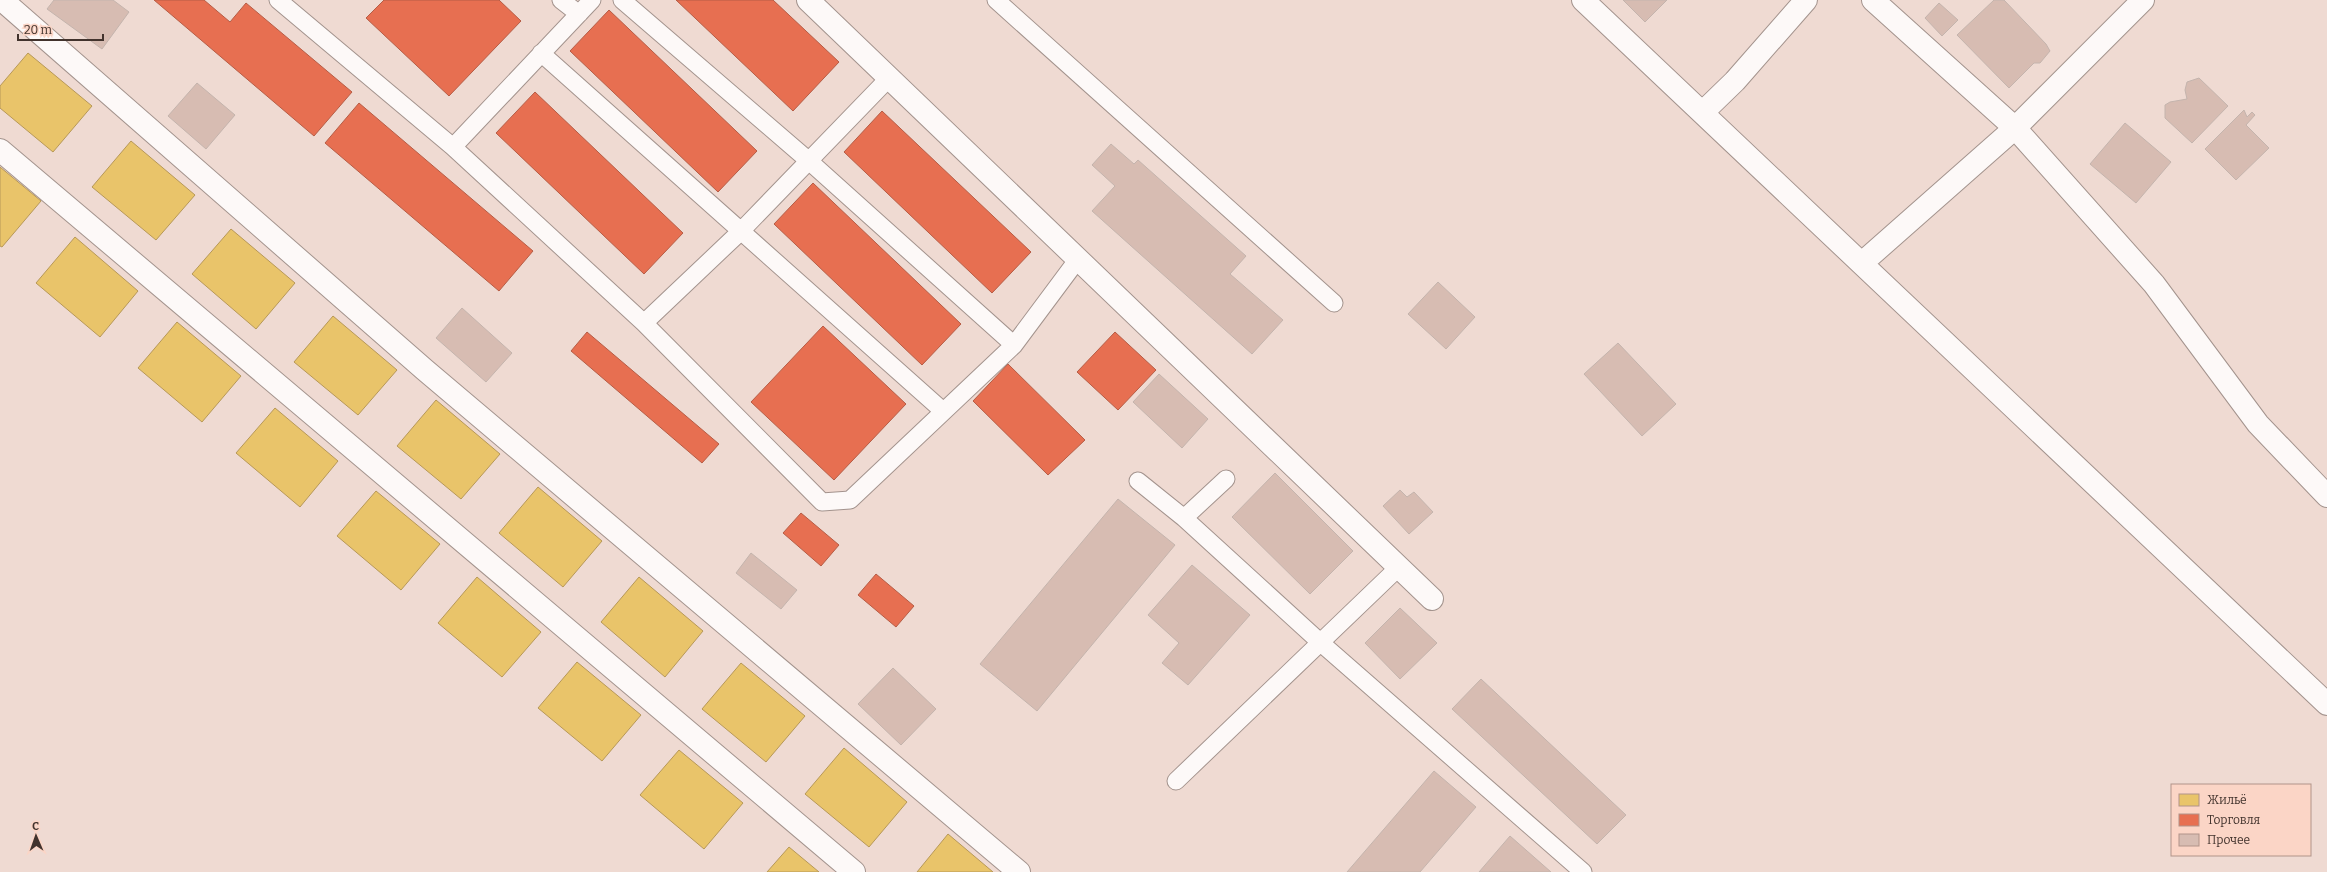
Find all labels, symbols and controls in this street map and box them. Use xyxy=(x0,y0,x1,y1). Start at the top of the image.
scale bar xyxy=(18,16,103,42)
text: 20 m xyxy=(24,23,53,37)
legend xyxy=(2171,784,2311,856)
text: Жильё xyxy=(2207,793,2247,807)
text: Торговля xyxy=(2207,813,2261,827)
north arrow xyxy=(16,816,56,856)
text: С xyxy=(32,820,39,833)
text: Прочее xyxy=(2207,833,2250,847)

